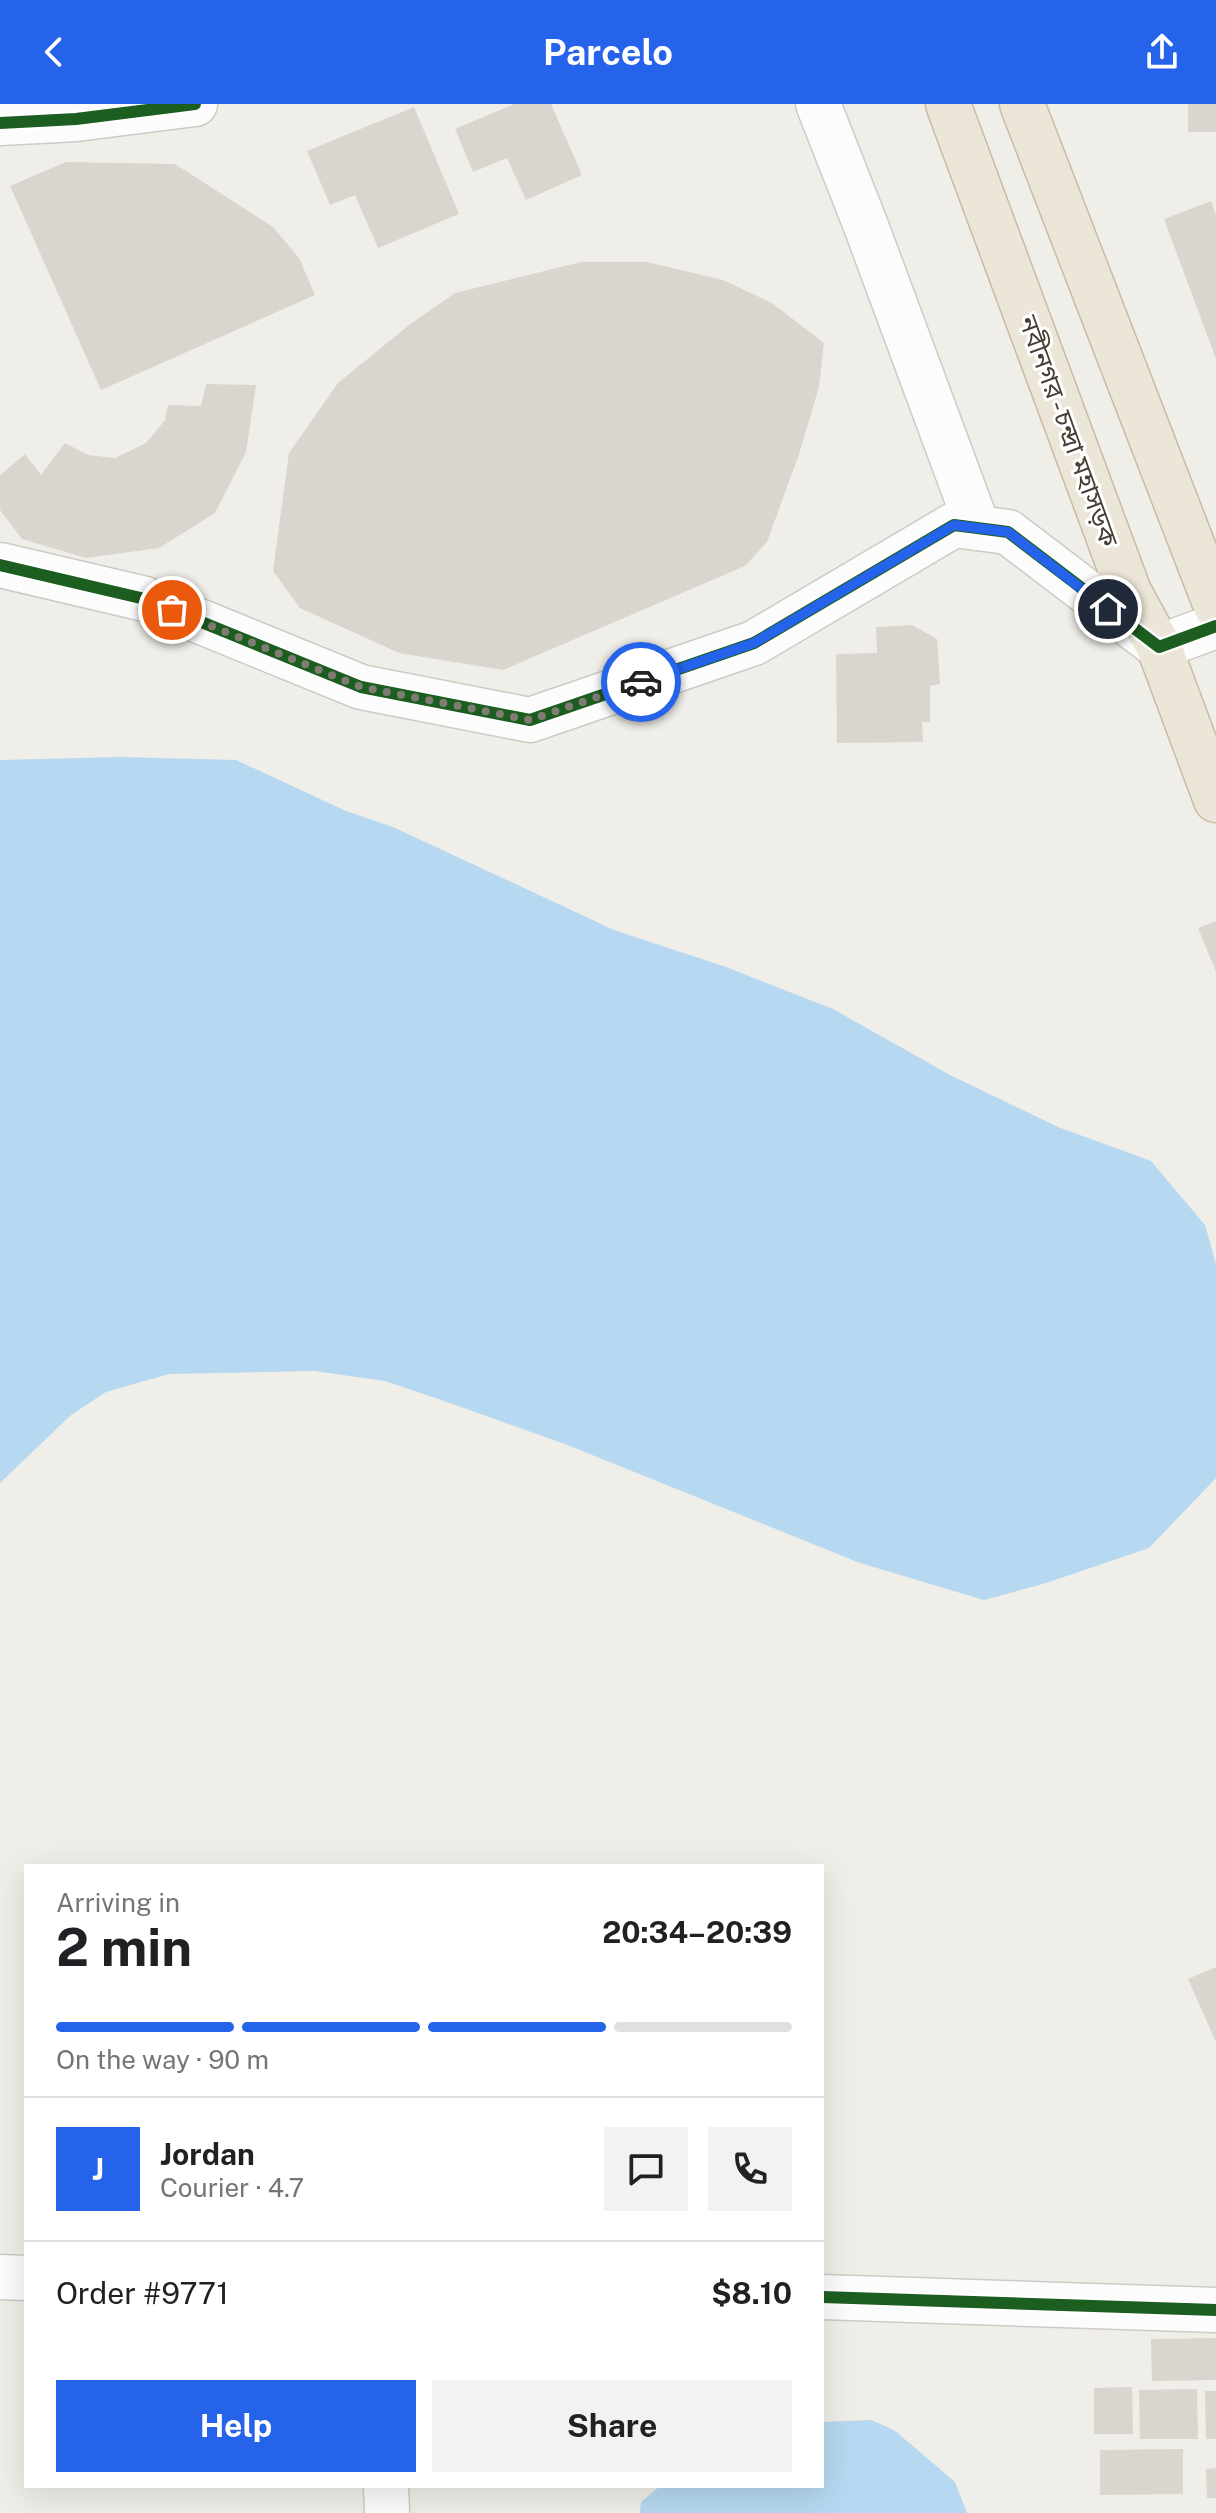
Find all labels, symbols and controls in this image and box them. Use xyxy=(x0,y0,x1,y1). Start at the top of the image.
icon: back xyxy=(32,30,76,74)
icon: share xyxy=(1140,30,1184,74)
text: Parcelo xyxy=(543,31,673,73)
street label: নবীনগর - চন্দ্রা মহাসড়ক xyxy=(1012,310,1126,552)
pin xyxy=(1074,575,1142,643)
pin xyxy=(138,576,206,644)
icon: home xyxy=(1086,587,1130,631)
icon: bag xyxy=(150,588,194,632)
courier xyxy=(601,642,681,722)
icon: car xyxy=(619,660,663,704)
text: Arriving in xyxy=(56,1887,180,1918)
text: 20:34–20:39 xyxy=(602,1914,792,1950)
text: 2 min xyxy=(56,1917,192,1978)
text: On the way · 90 m xyxy=(56,2044,269,2075)
button: chat xyxy=(604,2127,688,2211)
button: phone xyxy=(708,2127,792,2211)
text: Jordan xyxy=(160,2136,255,2172)
text: J xyxy=(92,2151,104,2187)
text: Courier · 4.7 xyxy=(160,2172,304,2203)
text: Order #9771 xyxy=(56,2275,229,2311)
text: $8.10 xyxy=(711,2275,792,2311)
button: Help xyxy=(56,2380,416,2472)
button: Share xyxy=(432,2380,792,2472)

